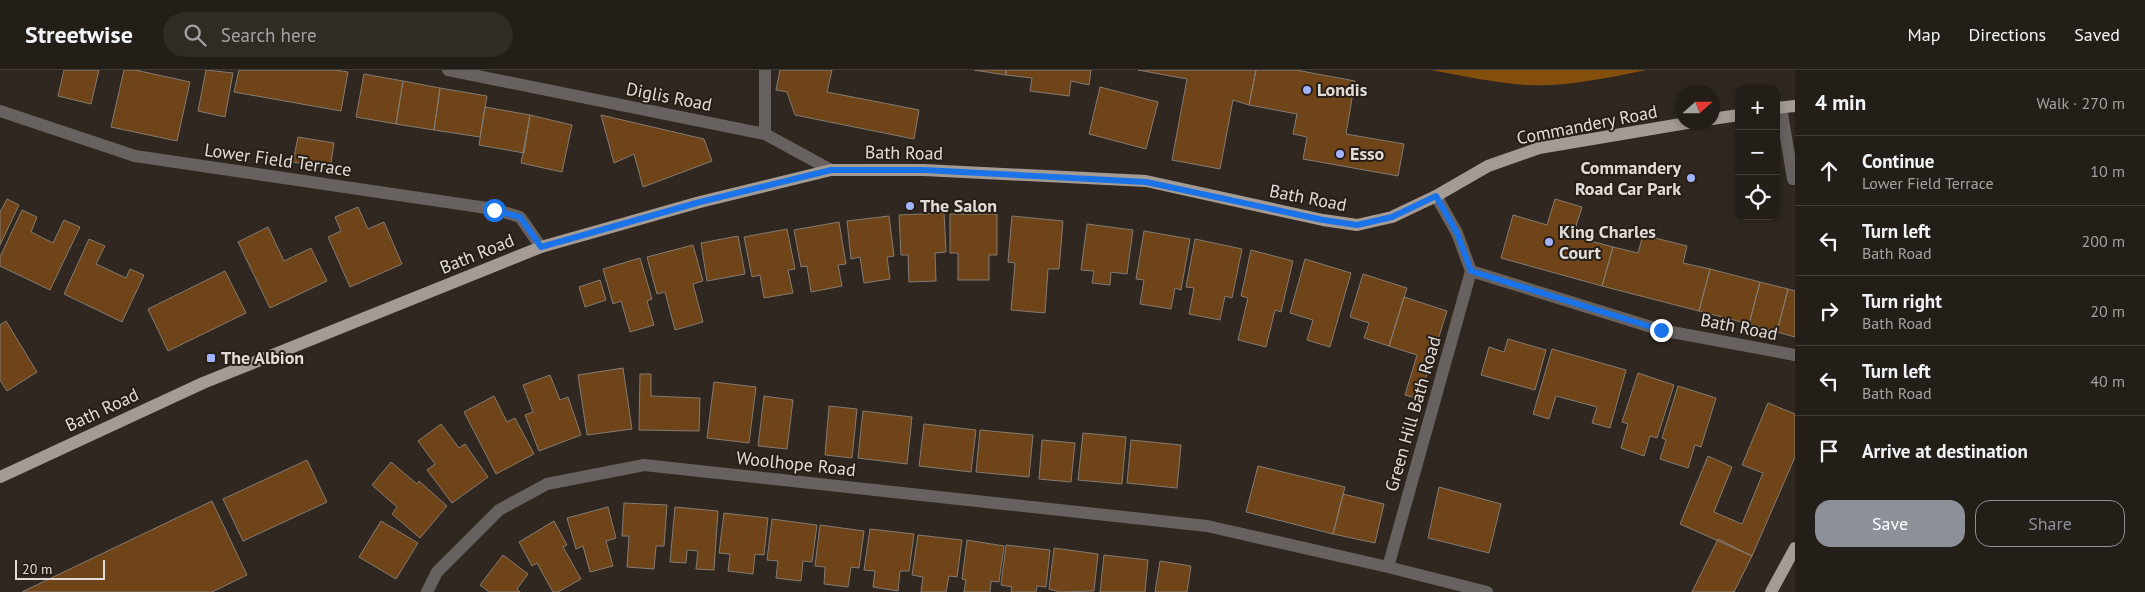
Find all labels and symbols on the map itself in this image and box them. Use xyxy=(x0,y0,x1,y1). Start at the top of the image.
street label: Diglis Road xyxy=(624,77,714,116)
place label: Londis xyxy=(1317,78,1368,101)
marker: Londis xyxy=(1301,84,1313,96)
north arrow xyxy=(1675,85,1720,130)
street label: Commandery Road xyxy=(1515,100,1659,149)
street label: Lower Field Terrace xyxy=(203,138,353,181)
street label: Bath Road xyxy=(865,140,943,165)
place label: Esso xyxy=(1350,142,1385,165)
marker: Esso xyxy=(1334,148,1346,160)
place label: Commandery Road Car Park xyxy=(1575,156,1681,200)
marker: Commandery Road Car Park xyxy=(1685,172,1697,184)
street label: Bath Road xyxy=(1267,179,1349,216)
place label: The Salon xyxy=(920,194,997,217)
route start xyxy=(483,199,506,222)
marker: The Salon xyxy=(904,200,916,212)
place label: King Charles Court xyxy=(1559,220,1656,264)
street label: Bath Road xyxy=(436,228,517,279)
marker: King Charles Court xyxy=(1543,236,1555,248)
street label: Bath Road xyxy=(1698,308,1780,345)
route end xyxy=(1650,319,1673,342)
street label: Green Hill Bath Road xyxy=(1379,334,1446,494)
place label: The Albion xyxy=(221,346,304,369)
marker: The Albion xyxy=(205,352,217,364)
street label: Bath Road xyxy=(61,383,142,437)
street label: Woolhope Road xyxy=(735,446,857,481)
scale bar xyxy=(15,557,105,580)

